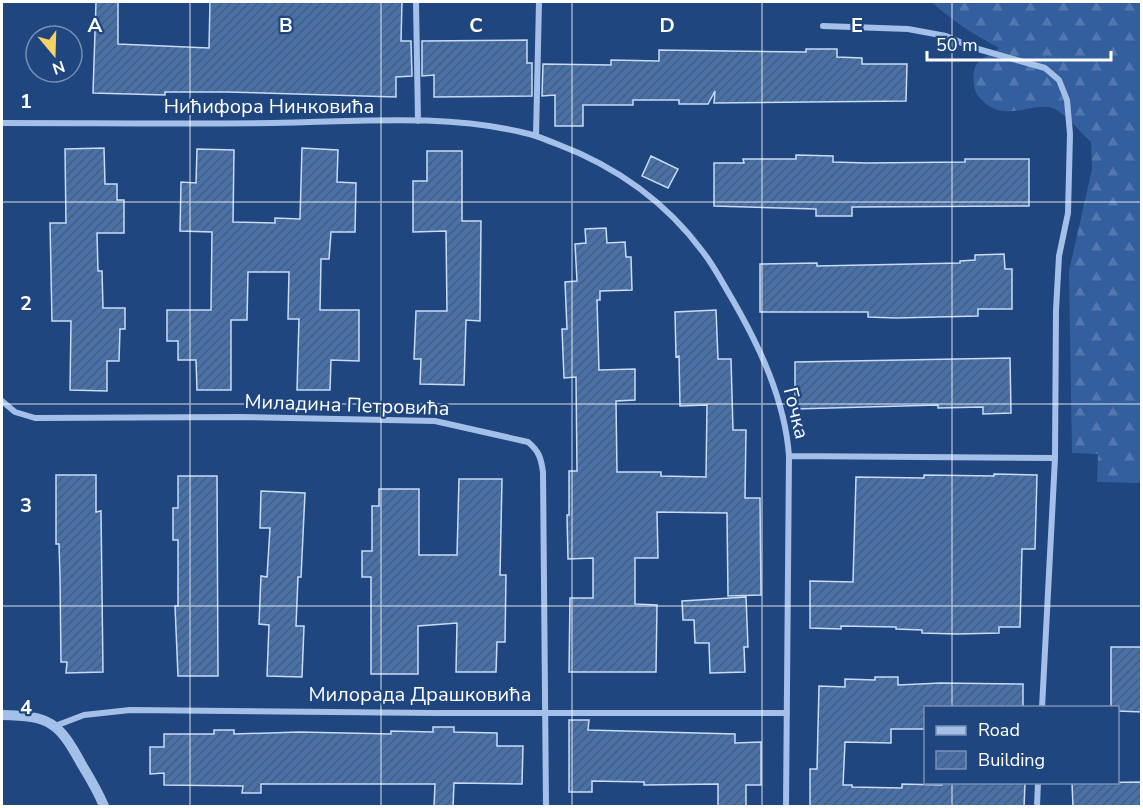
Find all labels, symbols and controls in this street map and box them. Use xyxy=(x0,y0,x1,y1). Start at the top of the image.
text: A xyxy=(88,12,103,39)
text: B xyxy=(279,12,293,39)
text: C xyxy=(469,12,483,39)
text: D xyxy=(659,12,675,39)
text: E xyxy=(851,12,863,39)
north arrow xyxy=(24,24,84,84)
scale bar xyxy=(927,24,1112,62)
text: 50 m xyxy=(936,33,978,57)
text: N xyxy=(49,55,68,80)
text: 1 xyxy=(20,88,32,115)
street label: Нићифора Нинковића xyxy=(164,93,374,120)
text: 2 xyxy=(20,290,32,317)
street label: Гочка xyxy=(777,384,815,442)
street label: Миладина Петровића xyxy=(244,388,450,422)
text: 3 xyxy=(20,492,32,519)
street label: Милорада Драшковића xyxy=(309,681,531,708)
text: 4 xyxy=(20,694,32,721)
legend xyxy=(924,706,1119,784)
text: Road xyxy=(978,718,1020,742)
text: Building xyxy=(978,748,1045,772)

